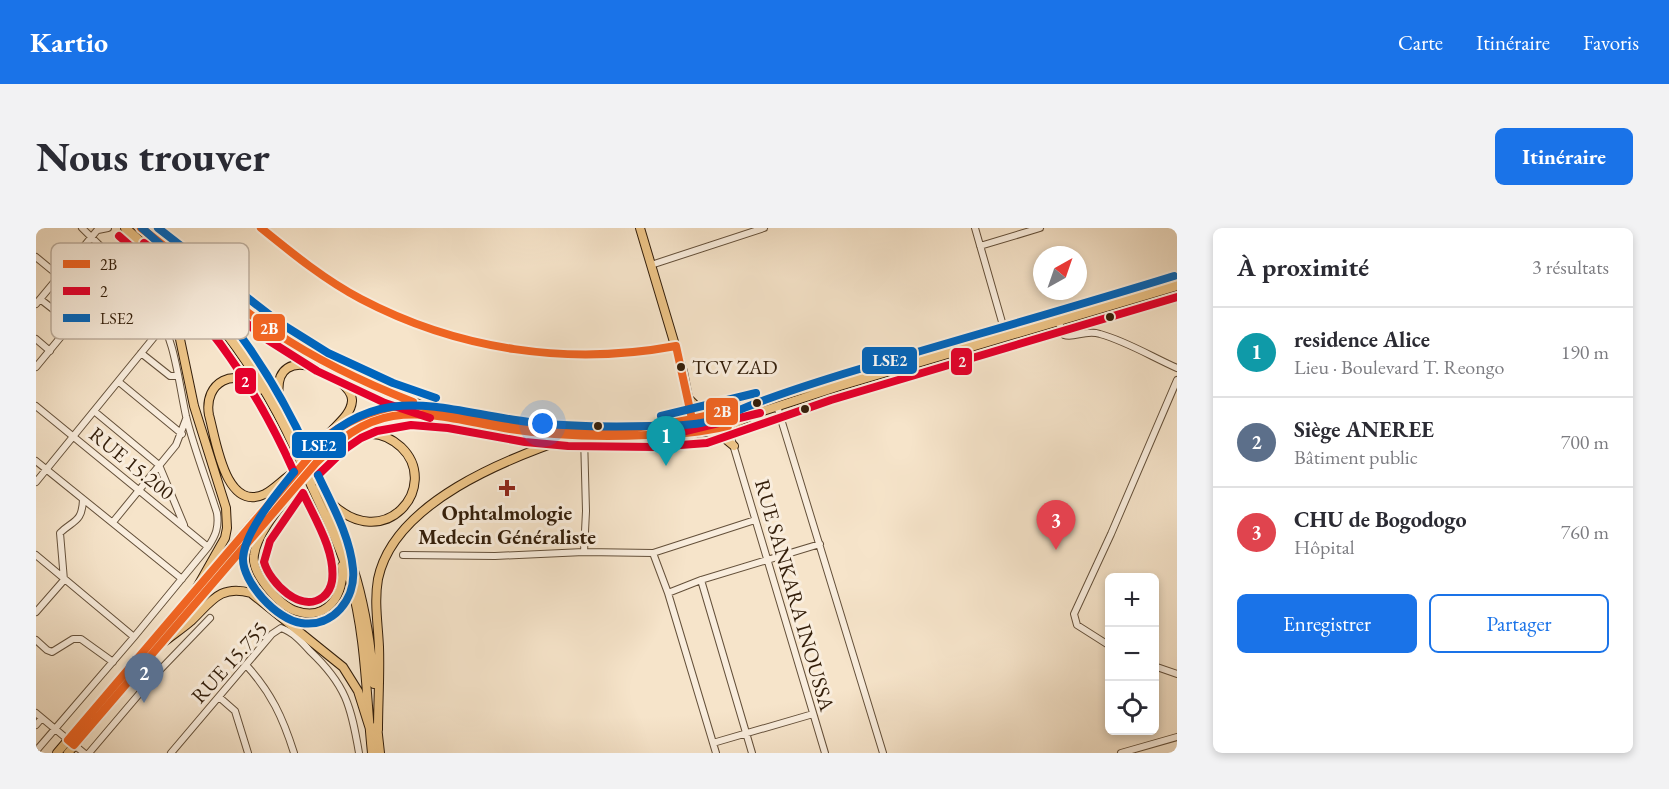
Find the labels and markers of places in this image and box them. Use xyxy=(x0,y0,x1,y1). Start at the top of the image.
unlabelled marker xyxy=(1104,311,1116,323)
place label: TCV ZAD xyxy=(692,354,778,380)
marker: TCV ZAD xyxy=(675,361,687,373)
unlabelled marker xyxy=(751,397,763,409)
unlabelled marker xyxy=(799,403,811,415)
pin: 1 xyxy=(646,416,686,466)
unlabelled marker xyxy=(592,420,604,432)
marker: Ophtalmologie Medecin Généraliste xyxy=(498,479,516,497)
place label: Ophtalmologie Medecin Généraliste xyxy=(418,499,596,550)
pin: 3 xyxy=(1036,500,1076,550)
pin: 2 xyxy=(124,654,164,703)

